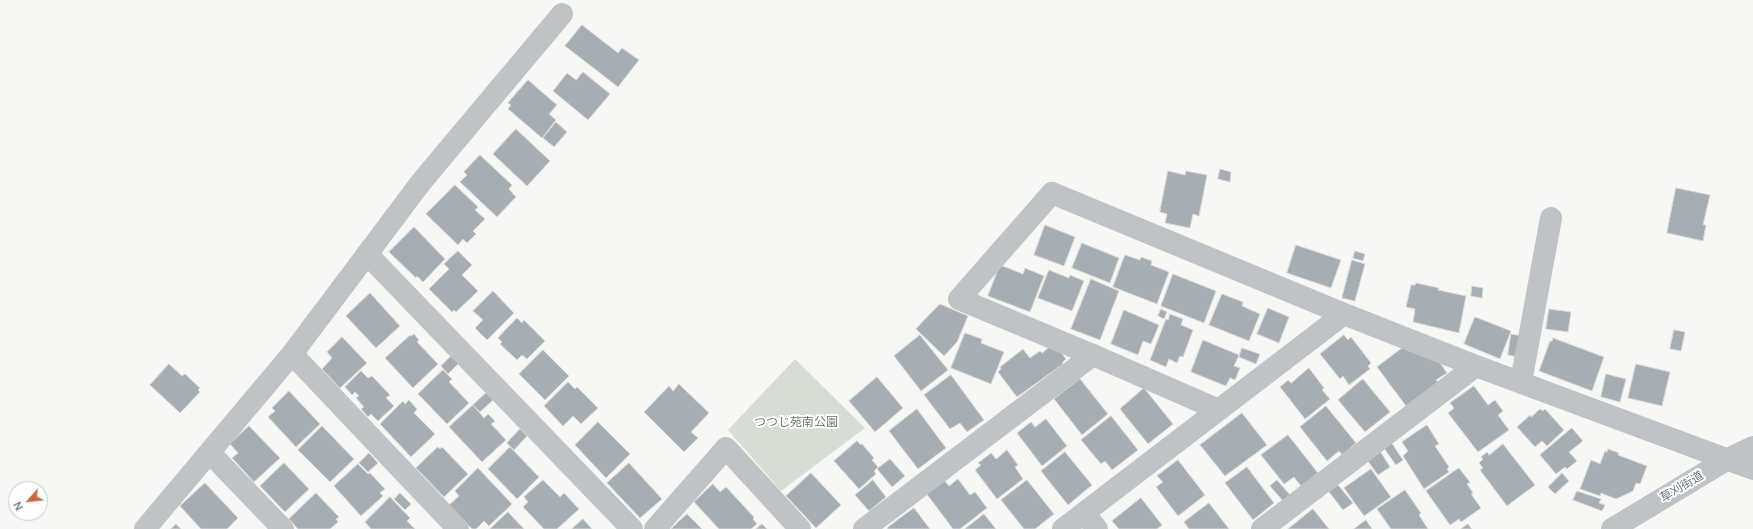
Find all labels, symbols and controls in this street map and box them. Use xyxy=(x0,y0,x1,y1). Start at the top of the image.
park label: つつじ苑南公園 xyxy=(754,416,838,430)
street label: 草刈街道 xyxy=(1658,468,1706,506)
north arrow xyxy=(8,481,48,521)
text: N xyxy=(9,499,26,513)

